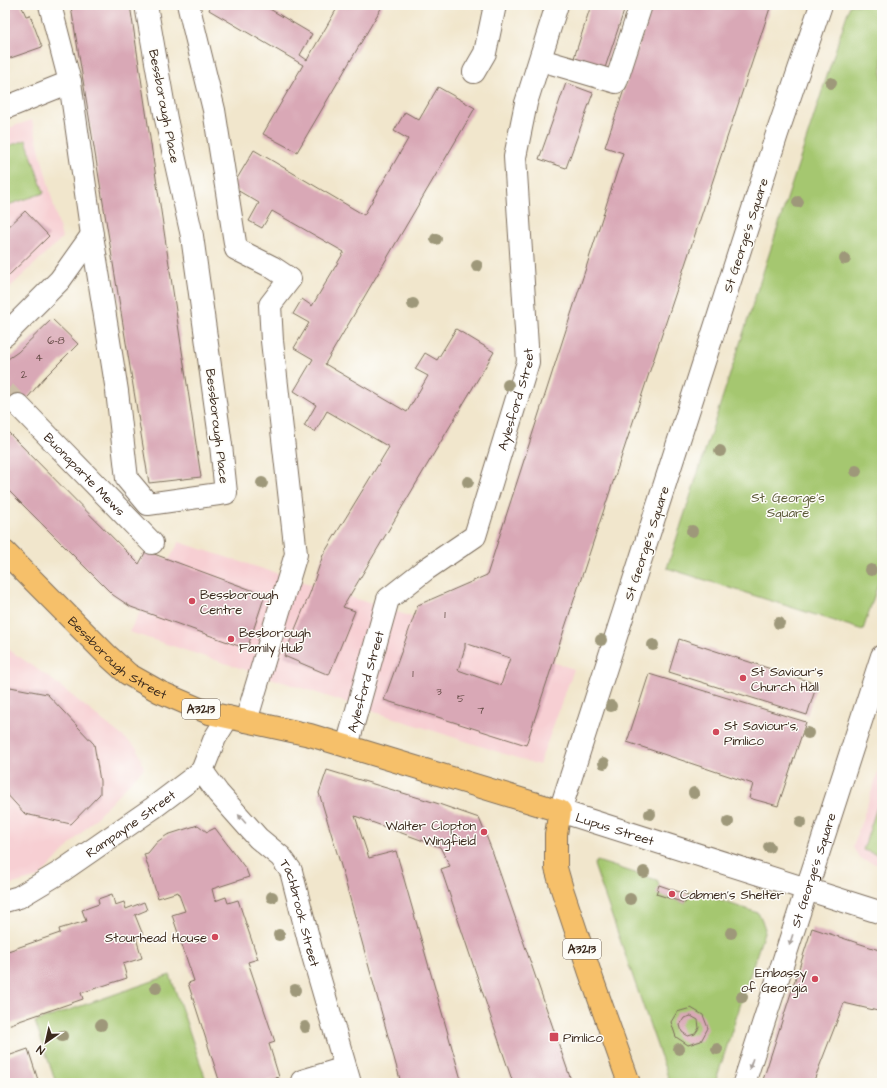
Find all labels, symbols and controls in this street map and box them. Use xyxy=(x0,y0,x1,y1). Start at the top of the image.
street label: Bessborough Place xyxy=(143,48,184,165)
street label: St George's Square xyxy=(719,176,774,295)
house number: 6-8 xyxy=(47,333,65,348)
street label: Aylesford Street xyxy=(494,347,538,453)
house number: 4 xyxy=(35,350,43,365)
house number: 2 xyxy=(21,367,28,382)
street label: Bessborough Place xyxy=(200,368,233,485)
street label: Buonaparte Mews xyxy=(39,429,129,521)
street label: St George's Square xyxy=(620,484,675,603)
park label: St. George's Square xyxy=(751,489,825,522)
place label: Bessborough Centre xyxy=(200,586,279,619)
marker: Bessborough Centre xyxy=(187,596,197,606)
house number: 1 xyxy=(444,607,446,622)
street label: Bessborough Street xyxy=(63,613,170,704)
place label: Besborough Family Hub xyxy=(239,624,311,658)
street label: Aylesford Street xyxy=(343,628,389,735)
marker: Besborough Family Hub xyxy=(226,634,236,644)
place label: St Saviour's Church Hall xyxy=(751,663,824,696)
house number: 1 xyxy=(412,666,414,681)
marker: St Saviour's Church Hall xyxy=(738,673,748,683)
house number: 3 xyxy=(436,684,442,699)
house number: 5 xyxy=(457,691,465,706)
road number: A3213 xyxy=(182,699,220,719)
house number: 7 xyxy=(478,703,485,718)
place label: St Saviour's, Pimlico xyxy=(724,717,799,750)
marker: St Saviour's, Pimlico xyxy=(711,727,721,737)
street label: Rampayne Street xyxy=(82,786,180,862)
street label: Lupus Street xyxy=(573,809,657,850)
street label: St George's Square xyxy=(787,811,841,930)
one-way arrow xyxy=(237,814,246,824)
place label: Walter Clopton Wingfield xyxy=(386,817,476,851)
marker: Walter Clopton Wingfield xyxy=(479,827,489,837)
street label: Tachbrook Street xyxy=(275,855,324,970)
place label: Cabmen's Shelter xyxy=(680,886,784,904)
marker: Cabmen's Shelter xyxy=(667,889,677,899)
place label: Stourhead House xyxy=(105,929,207,947)
marker: Stourhead House xyxy=(210,932,220,942)
one-way arrow xyxy=(787,934,793,946)
road number: A3213 xyxy=(563,939,601,959)
place label: Embassy of Georgia xyxy=(741,964,807,998)
marker: Embassy of Georgia xyxy=(810,974,820,984)
north arrow xyxy=(26,1022,66,1062)
place label: Pimlico xyxy=(563,1029,604,1047)
marker: Pimlico xyxy=(548,1031,560,1043)
text: N xyxy=(34,1042,48,1058)
one-way arrow xyxy=(747,1058,753,1070)

